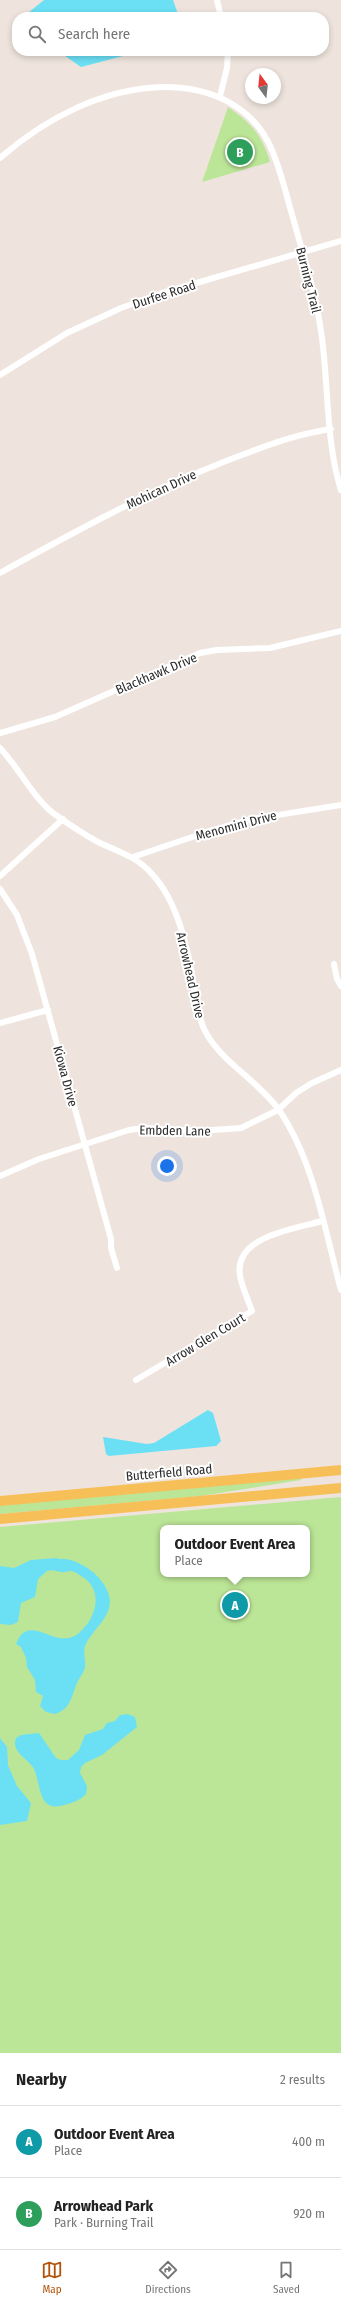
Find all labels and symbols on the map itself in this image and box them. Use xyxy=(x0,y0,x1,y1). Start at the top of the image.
north arrow xyxy=(245,68,281,104)
pin: B xyxy=(227,137,253,167)
street label: Burning Trail xyxy=(293,246,324,315)
street label: Durfee Road xyxy=(131,277,198,312)
street label: Mohican Drive xyxy=(124,467,199,512)
street label: Blackhawk Drive xyxy=(113,650,199,697)
street label: Menomini Drive xyxy=(194,807,278,844)
street label: Arrowhead Drive xyxy=(173,931,208,1020)
street label: Kiowa Drive xyxy=(50,1044,81,1108)
street label: Embden Lane xyxy=(139,1122,211,1139)
your location xyxy=(157,1156,177,1176)
street label: Arrow Glen Court xyxy=(163,1309,248,1369)
street label: Butterfield Road xyxy=(125,1461,213,1484)
pin: A xyxy=(222,1590,248,1620)

